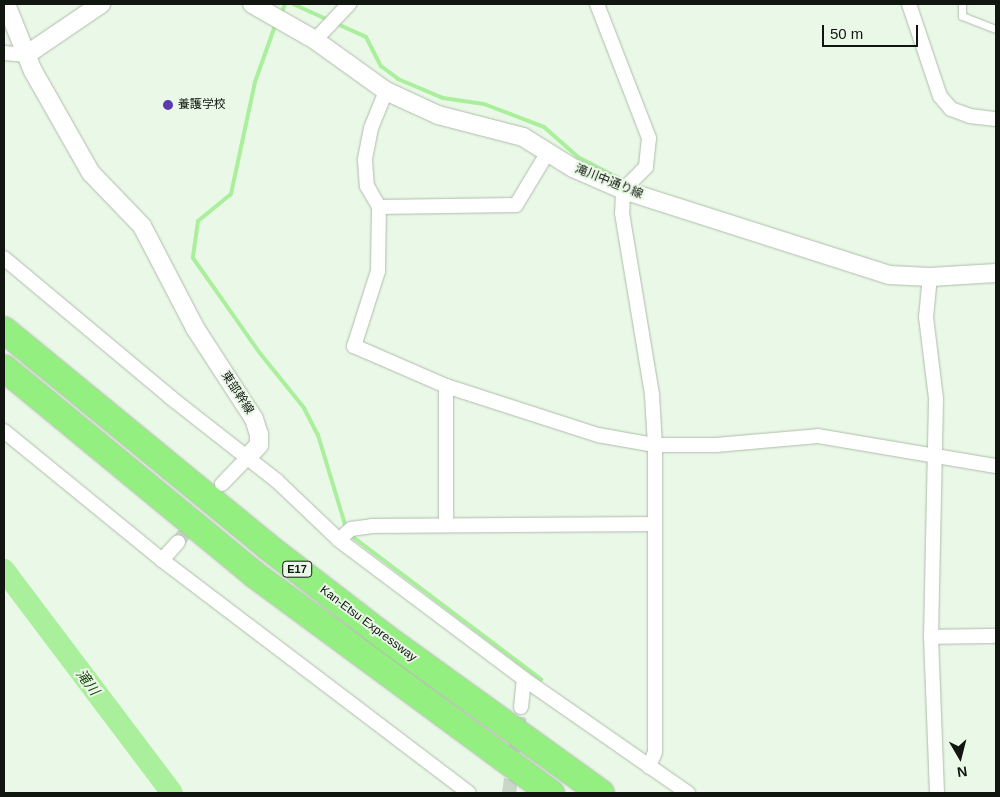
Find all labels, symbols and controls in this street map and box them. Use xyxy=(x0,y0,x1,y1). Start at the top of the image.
scale bar xyxy=(825,15,921,47)
text: 50 m xyxy=(830,25,863,42)
place label: 養護学校 xyxy=(178,98,226,112)
marker: 養護学校 xyxy=(162,99,174,111)
street label: 滝川中通り線 xyxy=(573,162,645,202)
street label: 東部幹線 xyxy=(218,369,256,417)
road number: E17 xyxy=(282,560,312,578)
street label: Kan-Etsu Expressway xyxy=(317,583,419,665)
water label: 滝川 xyxy=(73,666,103,698)
north arrow xyxy=(935,732,985,782)
text: N xyxy=(956,763,968,780)

